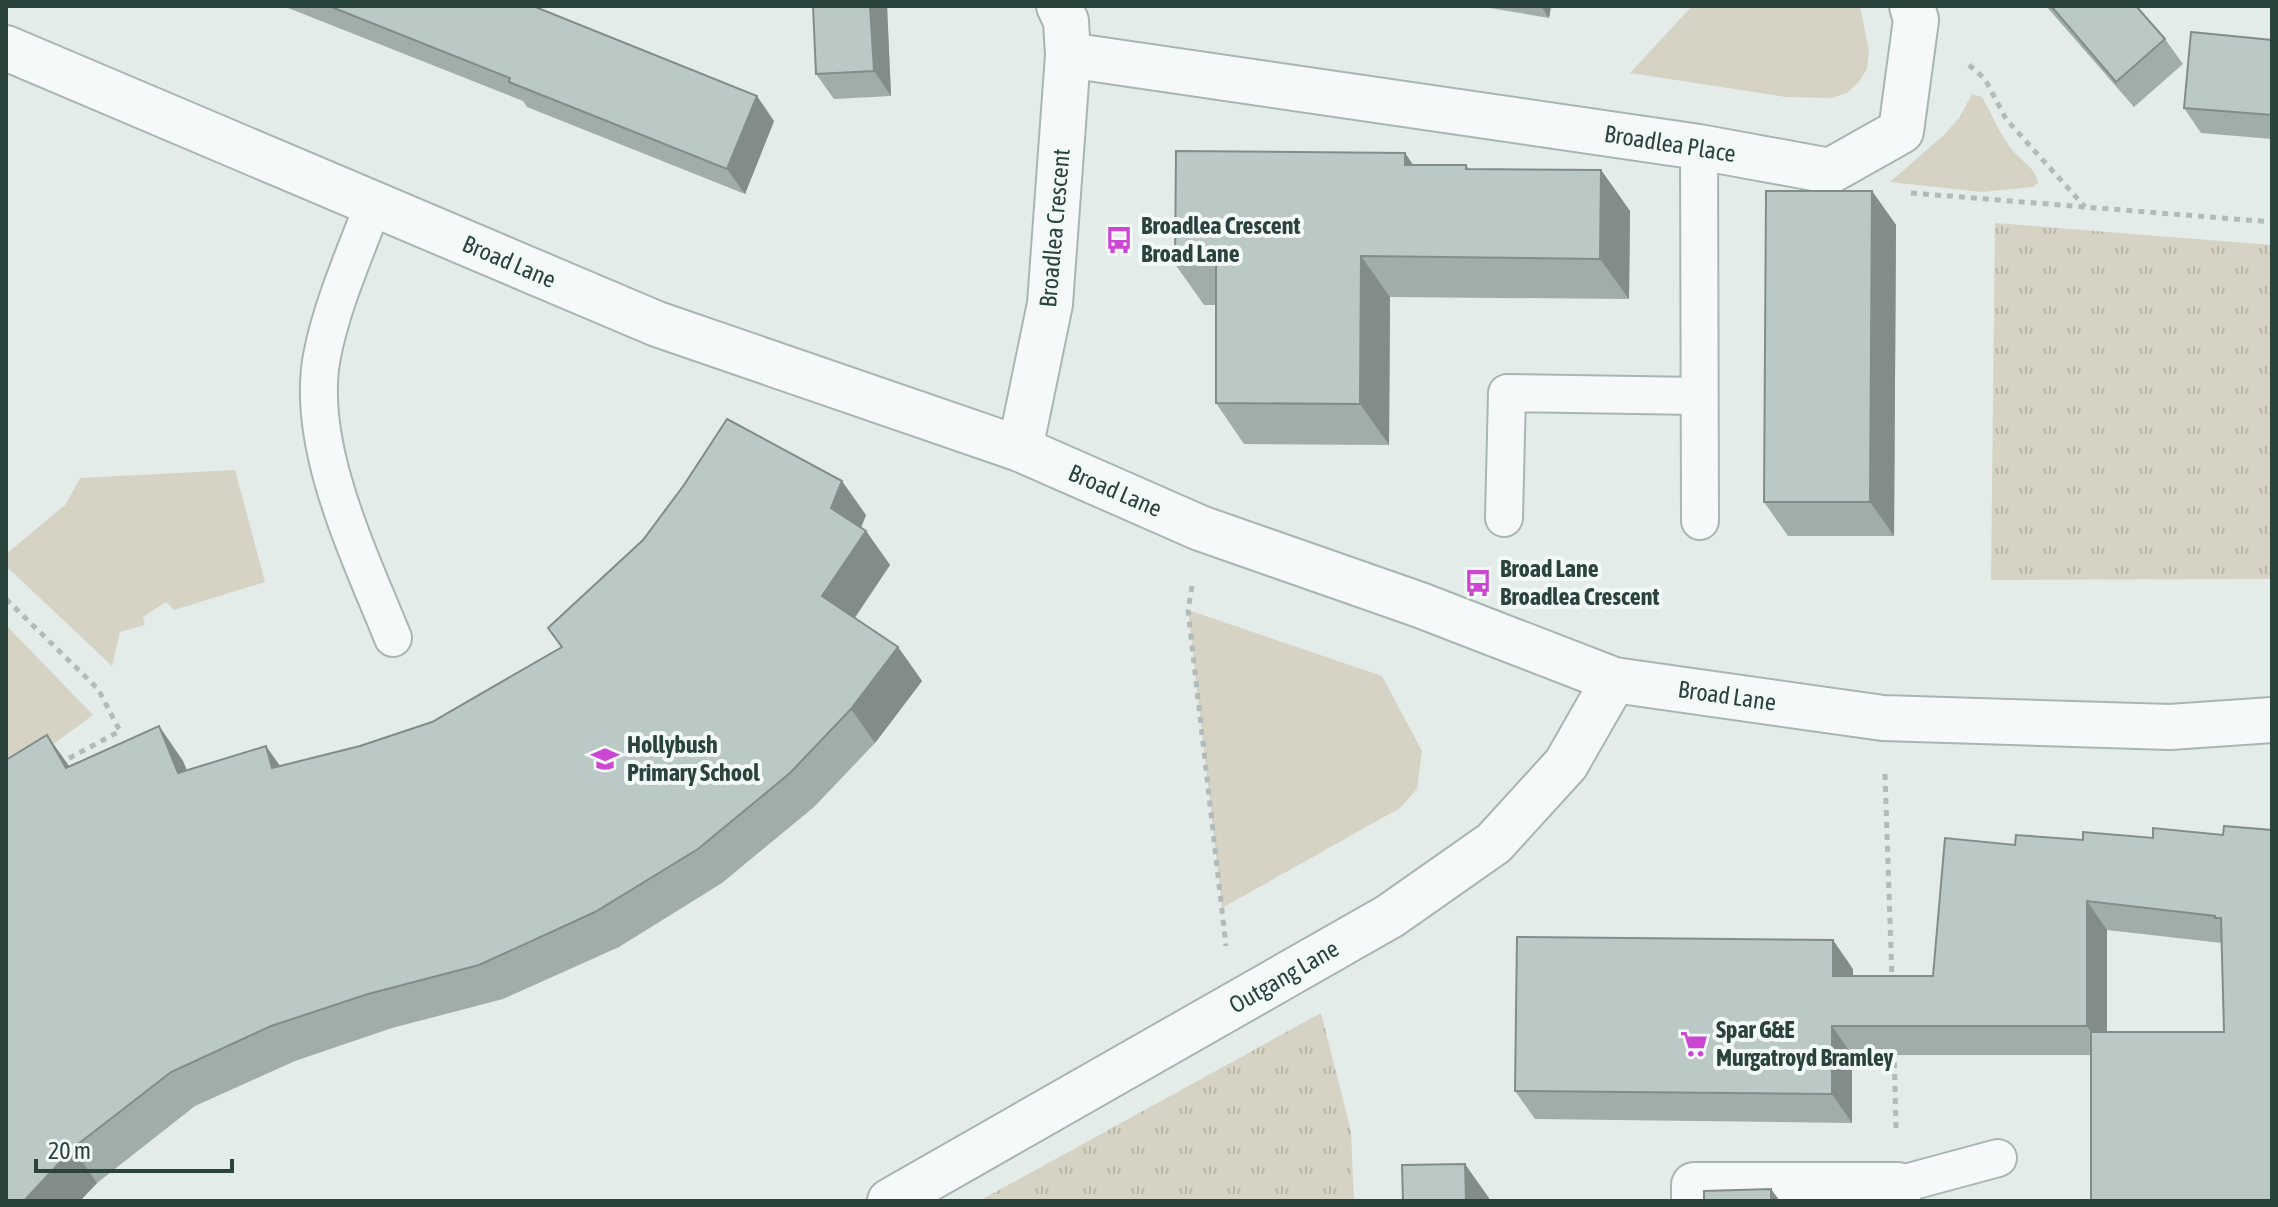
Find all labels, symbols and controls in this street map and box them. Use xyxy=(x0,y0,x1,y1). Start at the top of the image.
street label: Broadlea Place xyxy=(1602,120,1738,167)
street label: Broadlea Crescent xyxy=(1034,147,1075,308)
place label: Broadlea Crescent Broad Lane xyxy=(1141,212,1300,267)
bus stop icon: Broadlea Crescent Broad Lane xyxy=(1104,225,1134,255)
street label: Broad Lane xyxy=(459,230,560,293)
street label: Broad Lane xyxy=(1065,459,1166,522)
place label: Broad Lane Broadlea Crescent xyxy=(1500,555,1659,610)
bus stop icon: Broad Lane Broadlea Crescent xyxy=(1463,568,1493,598)
street label: Broad Lane xyxy=(1676,675,1778,716)
place label: Hollybush Primary School xyxy=(627,731,760,786)
school or university icon: Hollybush Primary School xyxy=(590,744,620,774)
street label: Outgang Lane xyxy=(1224,934,1343,1019)
place label: Spar G&E Murgatroyd Bramley xyxy=(1716,1016,1894,1071)
supermarket icon: Spar G&E Murgatroyd Bramley xyxy=(1679,1029,1709,1059)
scale bar xyxy=(36,1123,232,1173)
text: 20 m xyxy=(48,1137,91,1164)

